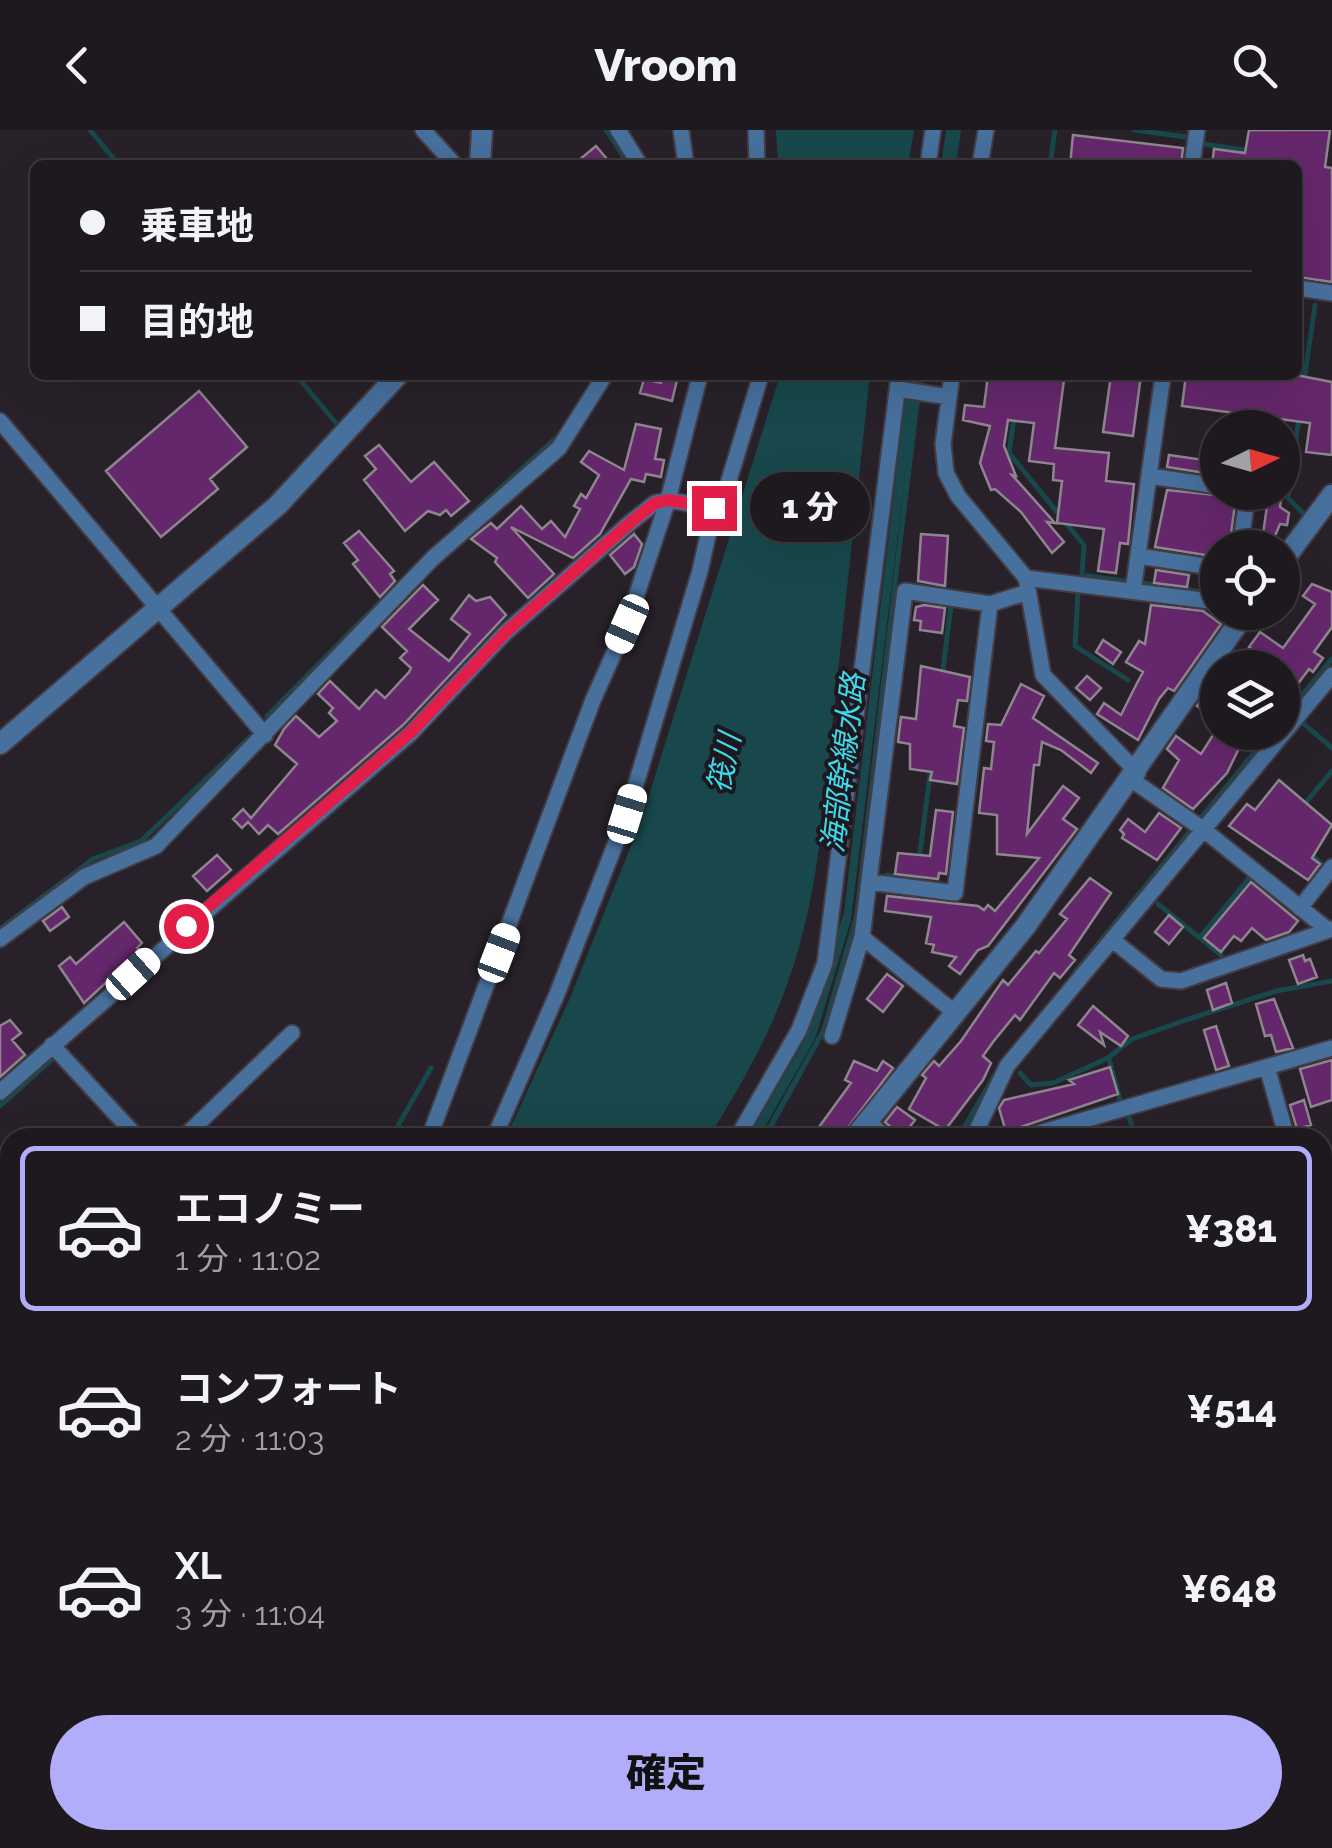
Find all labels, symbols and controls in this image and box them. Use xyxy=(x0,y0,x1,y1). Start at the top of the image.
icon: back xyxy=(50,38,105,93)
icon: search xyxy=(1227,38,1282,93)
text: Vroom xyxy=(594,39,738,92)
text: 乗車地 xyxy=(140,203,254,248)
text: 目的地 xyxy=(140,299,254,344)
north arrow xyxy=(1200,410,1300,510)
map controls xyxy=(1200,410,1300,750)
callout: 1 分 xyxy=(749,473,869,543)
route end xyxy=(692,486,737,531)
text: 1 分 xyxy=(782,488,838,525)
button: locate xyxy=(1200,530,1300,630)
car xyxy=(601,590,653,658)
button: layers xyxy=(1200,650,1300,750)
water label: 海部幹線水路 xyxy=(815,669,872,854)
water label: 筏川 xyxy=(701,727,748,796)
car xyxy=(604,781,650,847)
route start xyxy=(164,904,209,949)
car xyxy=(474,920,524,986)
car xyxy=(101,943,165,1005)
icon: car xyxy=(55,1184,145,1274)
text: エコノミー xyxy=(175,1186,365,1231)
text: ¥381 xyxy=(1185,1206,1277,1251)
text: 1 分 · 11:02 xyxy=(175,1240,321,1277)
icon: car xyxy=(55,1364,145,1454)
text: コンフォート xyxy=(175,1366,402,1411)
text: ¥514 xyxy=(1187,1386,1277,1431)
text: 2 分 · 11:03 xyxy=(175,1420,324,1457)
text: XL xyxy=(175,1543,222,1588)
icon: car xyxy=(55,1544,145,1634)
text: ¥648 xyxy=(1181,1566,1277,1611)
text: 3 分 · 11:04 xyxy=(175,1595,325,1632)
button: 確定 xyxy=(50,1715,1282,1830)

